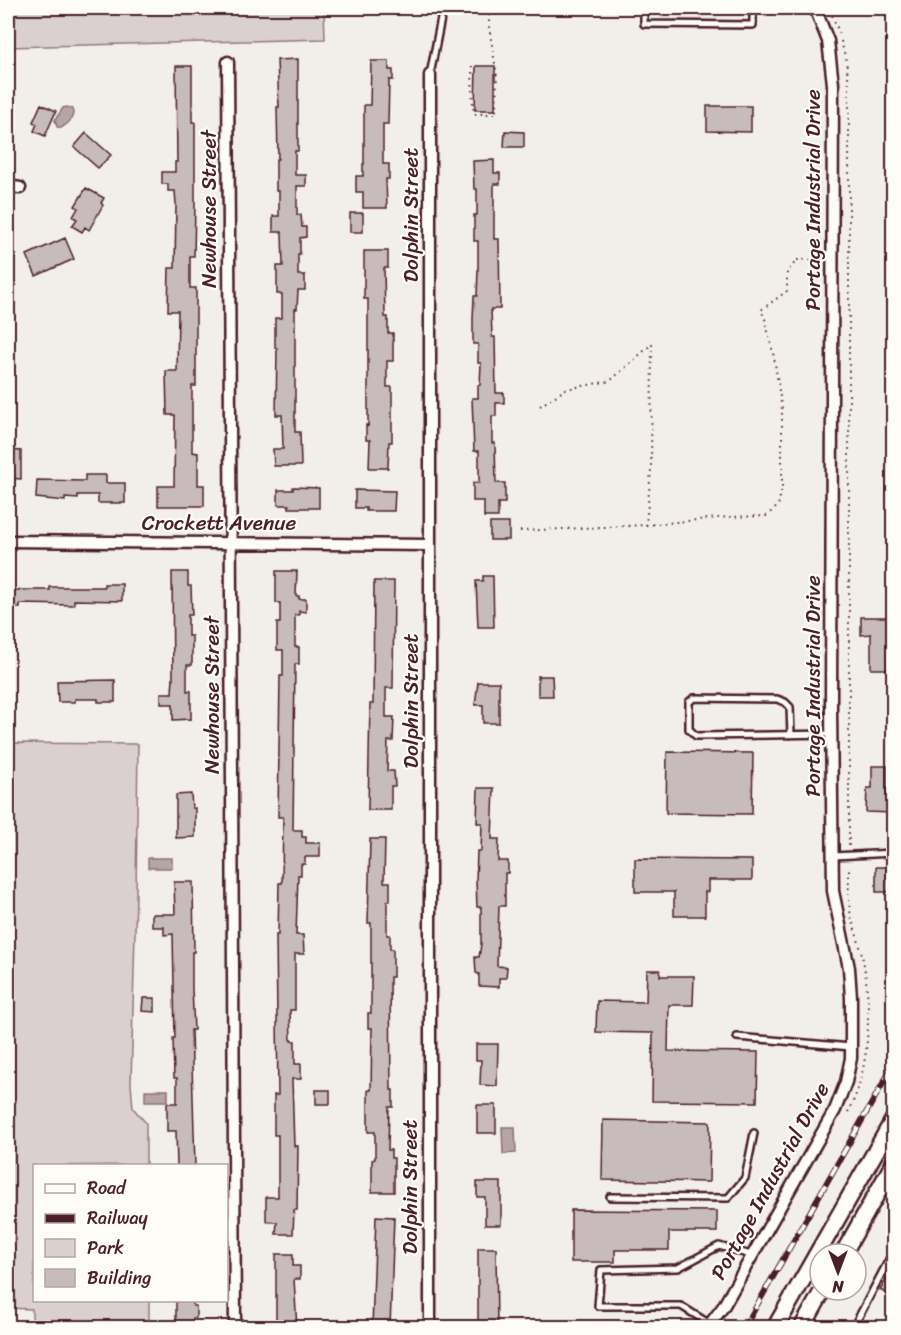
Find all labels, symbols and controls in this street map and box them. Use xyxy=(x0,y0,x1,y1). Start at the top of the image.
street label: Portage Industrial Drive xyxy=(794,89,832,311)
street label: Newhouse Street xyxy=(190,128,228,288)
street label: Dolphin Street xyxy=(392,148,430,282)
street label: Crockett Avenue xyxy=(142,504,297,542)
street label: Portage Industrial Drive xyxy=(794,575,832,797)
street label: Newhouse Street xyxy=(193,614,231,774)
street label: Dolphin Street xyxy=(392,634,430,768)
street label: Portage Industrial Drive xyxy=(700,1075,840,1287)
street label: Dolphin Street xyxy=(391,1120,429,1254)
legend xyxy=(33,1164,228,1302)
text: Road xyxy=(87,1172,127,1204)
text: Railway xyxy=(87,1202,149,1234)
text: Park xyxy=(87,1232,124,1264)
north arrow xyxy=(808,1242,868,1302)
text: Building xyxy=(87,1262,151,1294)
text: N xyxy=(832,1272,845,1301)

